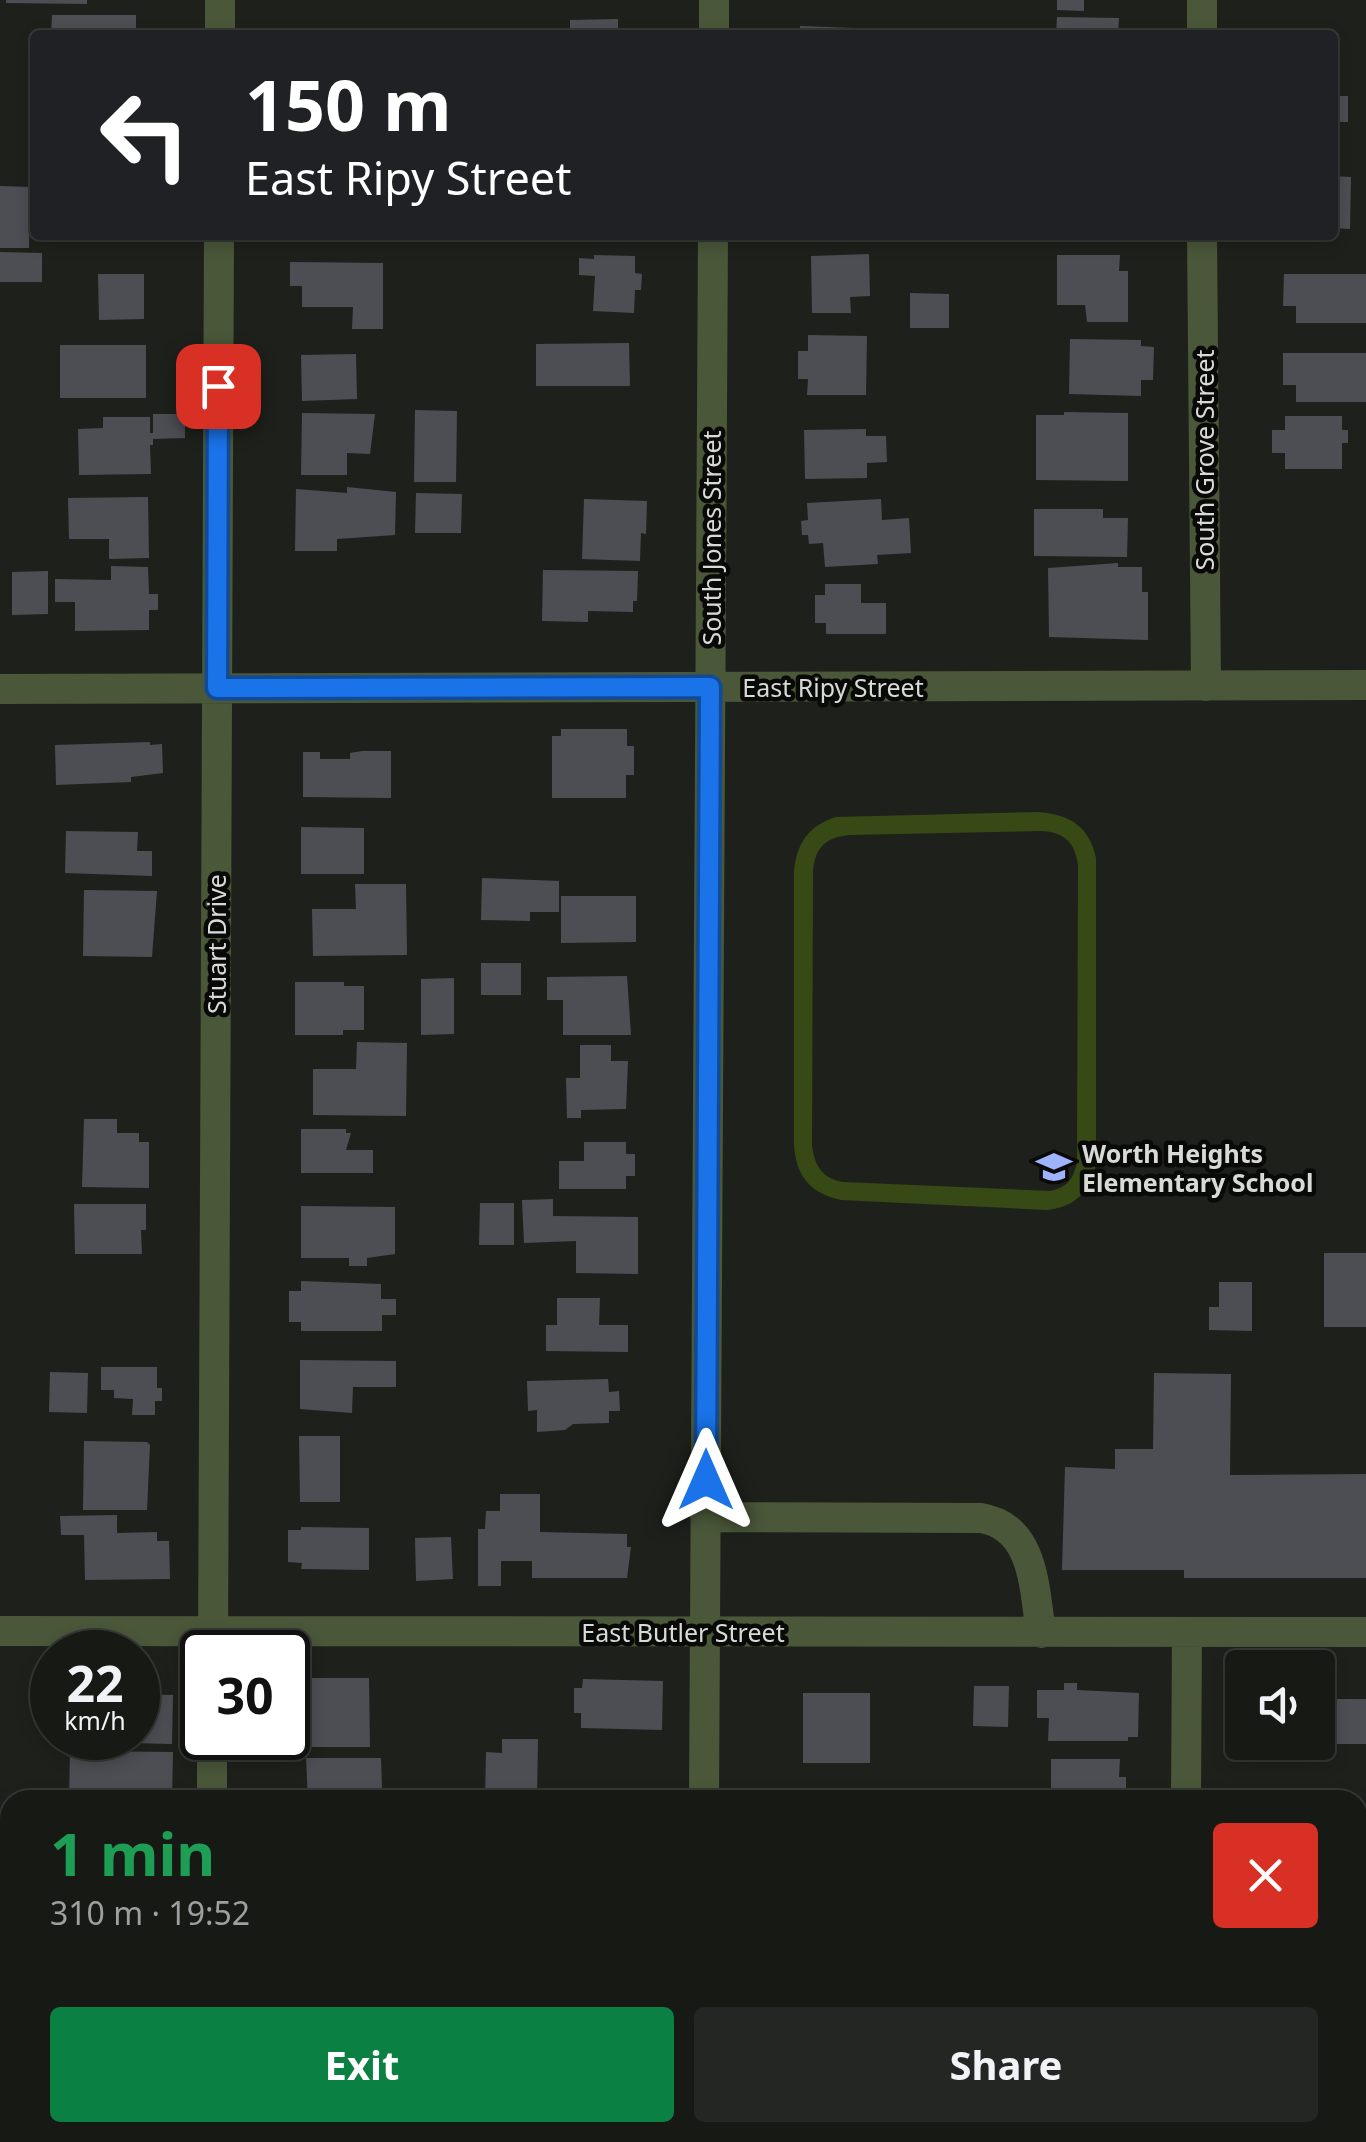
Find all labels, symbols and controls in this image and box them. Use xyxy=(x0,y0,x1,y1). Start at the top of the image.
text: 150 m xyxy=(245,56,452,152)
icon: left xyxy=(80,70,210,200)
text: East Ripy Street xyxy=(245,147,571,208)
pin xyxy=(176,344,261,429)
street label: South Grove Street xyxy=(1187,349,1221,571)
icon: arrive xyxy=(191,359,246,414)
street label: South Jones Street xyxy=(694,430,728,646)
street label: East Ripy Street xyxy=(742,670,924,704)
street label: Stuart Drive xyxy=(199,874,233,1014)
place label: Worth Heights Elementary School xyxy=(1082,1136,1313,1199)
school or university icon: Worth Heights Elementary School xyxy=(1035,1148,1073,1186)
position arrow xyxy=(654,1428,758,1532)
street label: East Butler Street xyxy=(581,1615,785,1649)
speed limit sign: 30 xyxy=(180,1630,310,1760)
text: 22 xyxy=(66,1649,124,1717)
map controls xyxy=(1225,1650,1335,1760)
button: sound xyxy=(1225,1650,1335,1760)
text: km/h xyxy=(64,1703,126,1737)
text: 1 min xyxy=(50,1812,215,1894)
button: close xyxy=(1213,1823,1318,1928)
text: 310 m · 19:52 xyxy=(50,1891,250,1934)
button: Exit xyxy=(50,2007,674,2122)
button: Share xyxy=(694,2007,1318,2122)

